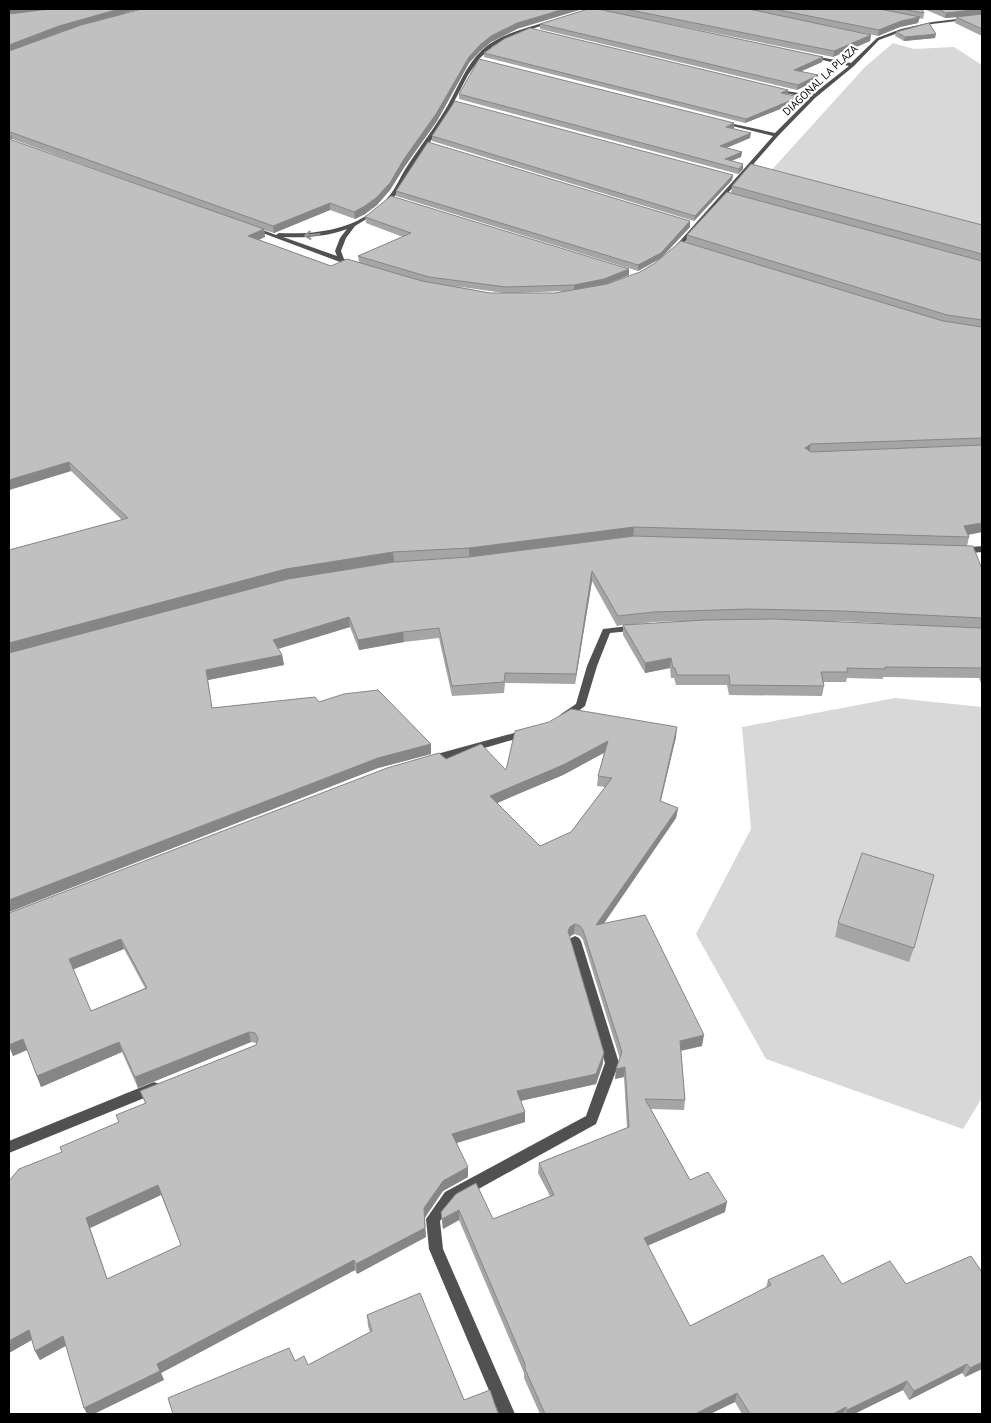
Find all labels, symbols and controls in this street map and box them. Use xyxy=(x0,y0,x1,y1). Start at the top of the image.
street label: DIAGONAL LA PLAZA xyxy=(779,41,861,119)
one-way arrow xyxy=(304,230,320,239)

